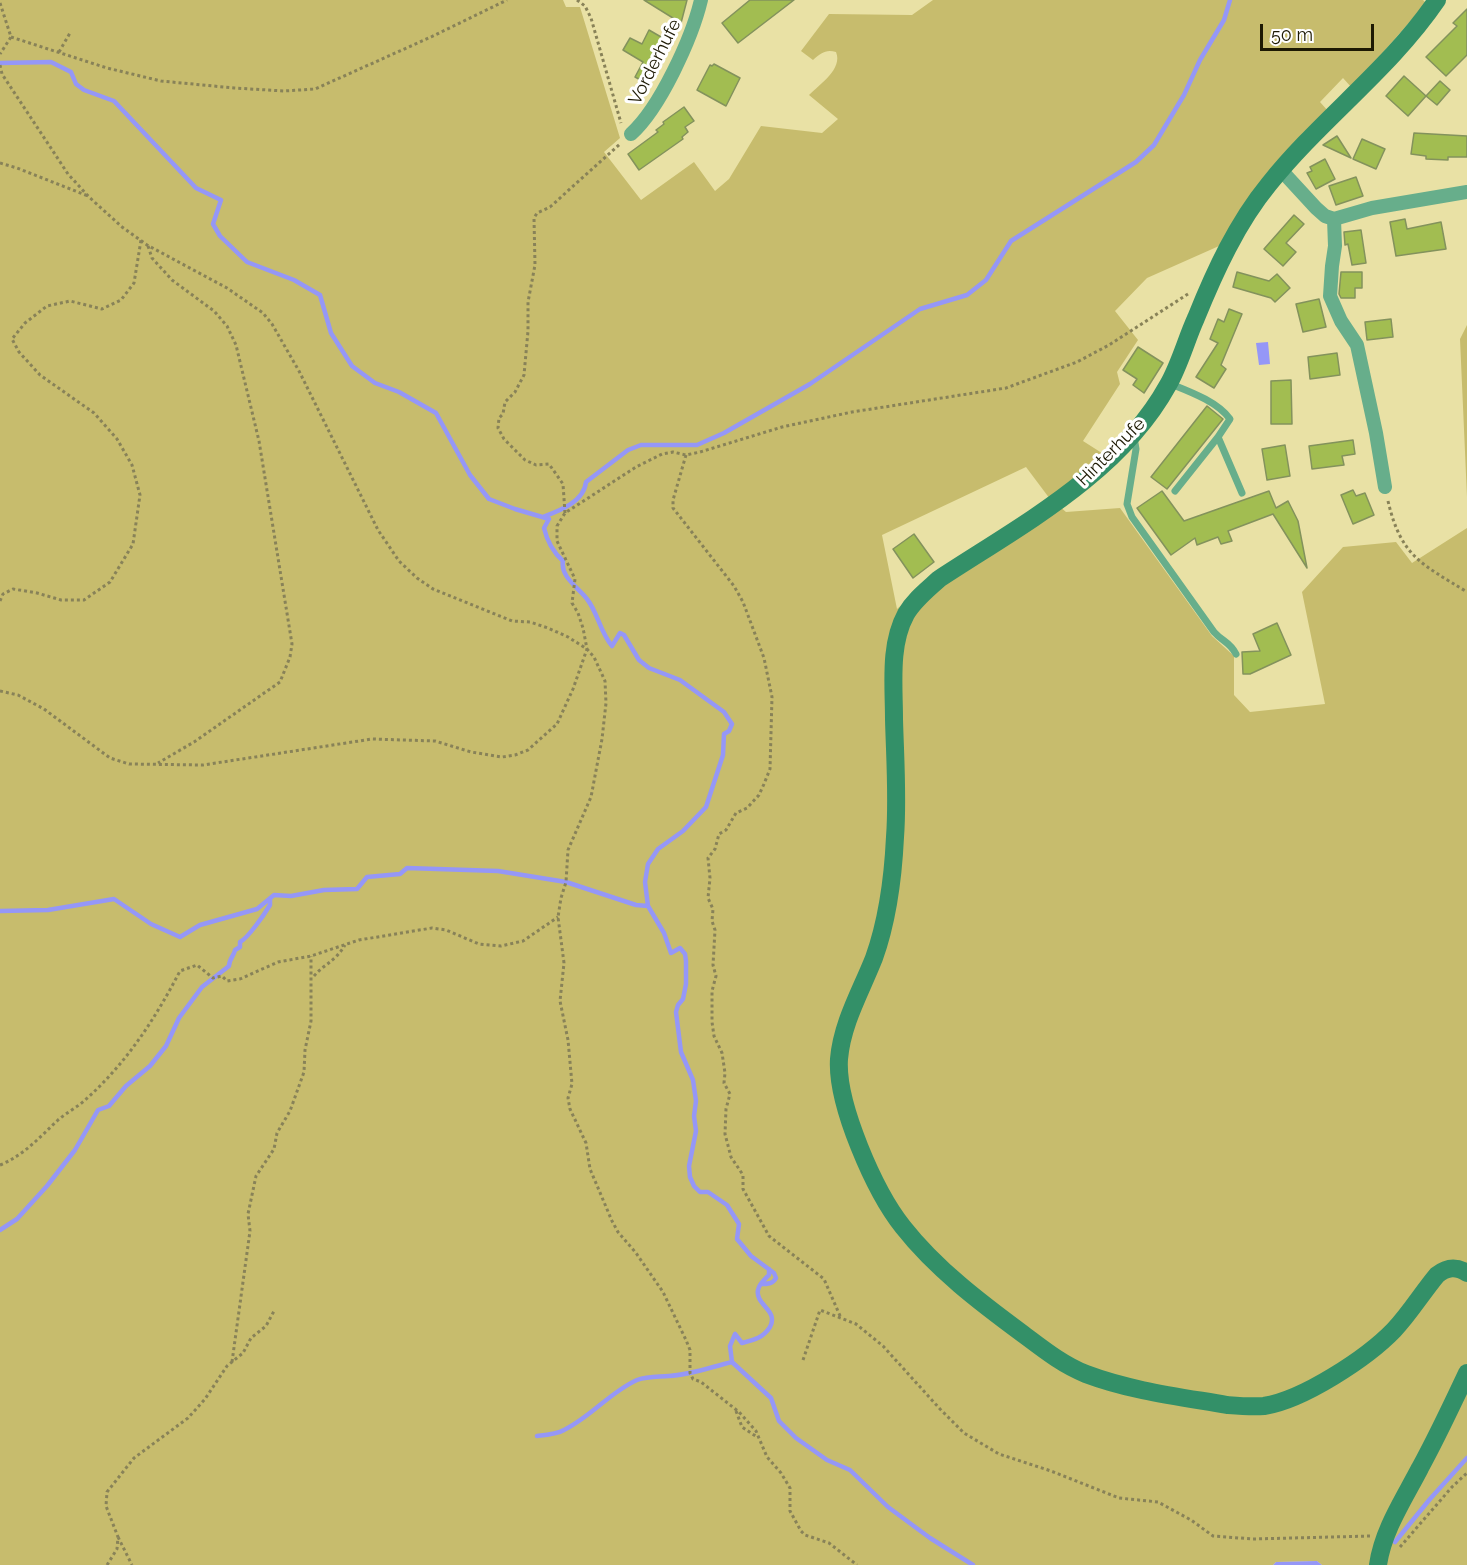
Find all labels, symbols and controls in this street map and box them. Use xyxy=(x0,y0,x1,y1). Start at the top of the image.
scale bar xyxy=(1263,12,1377,50)
street label: Vorderhufe xyxy=(624,16,686,108)
text: 50 m xyxy=(1271,24,1313,45)
street label: Hinterhufe xyxy=(1072,413,1150,491)

